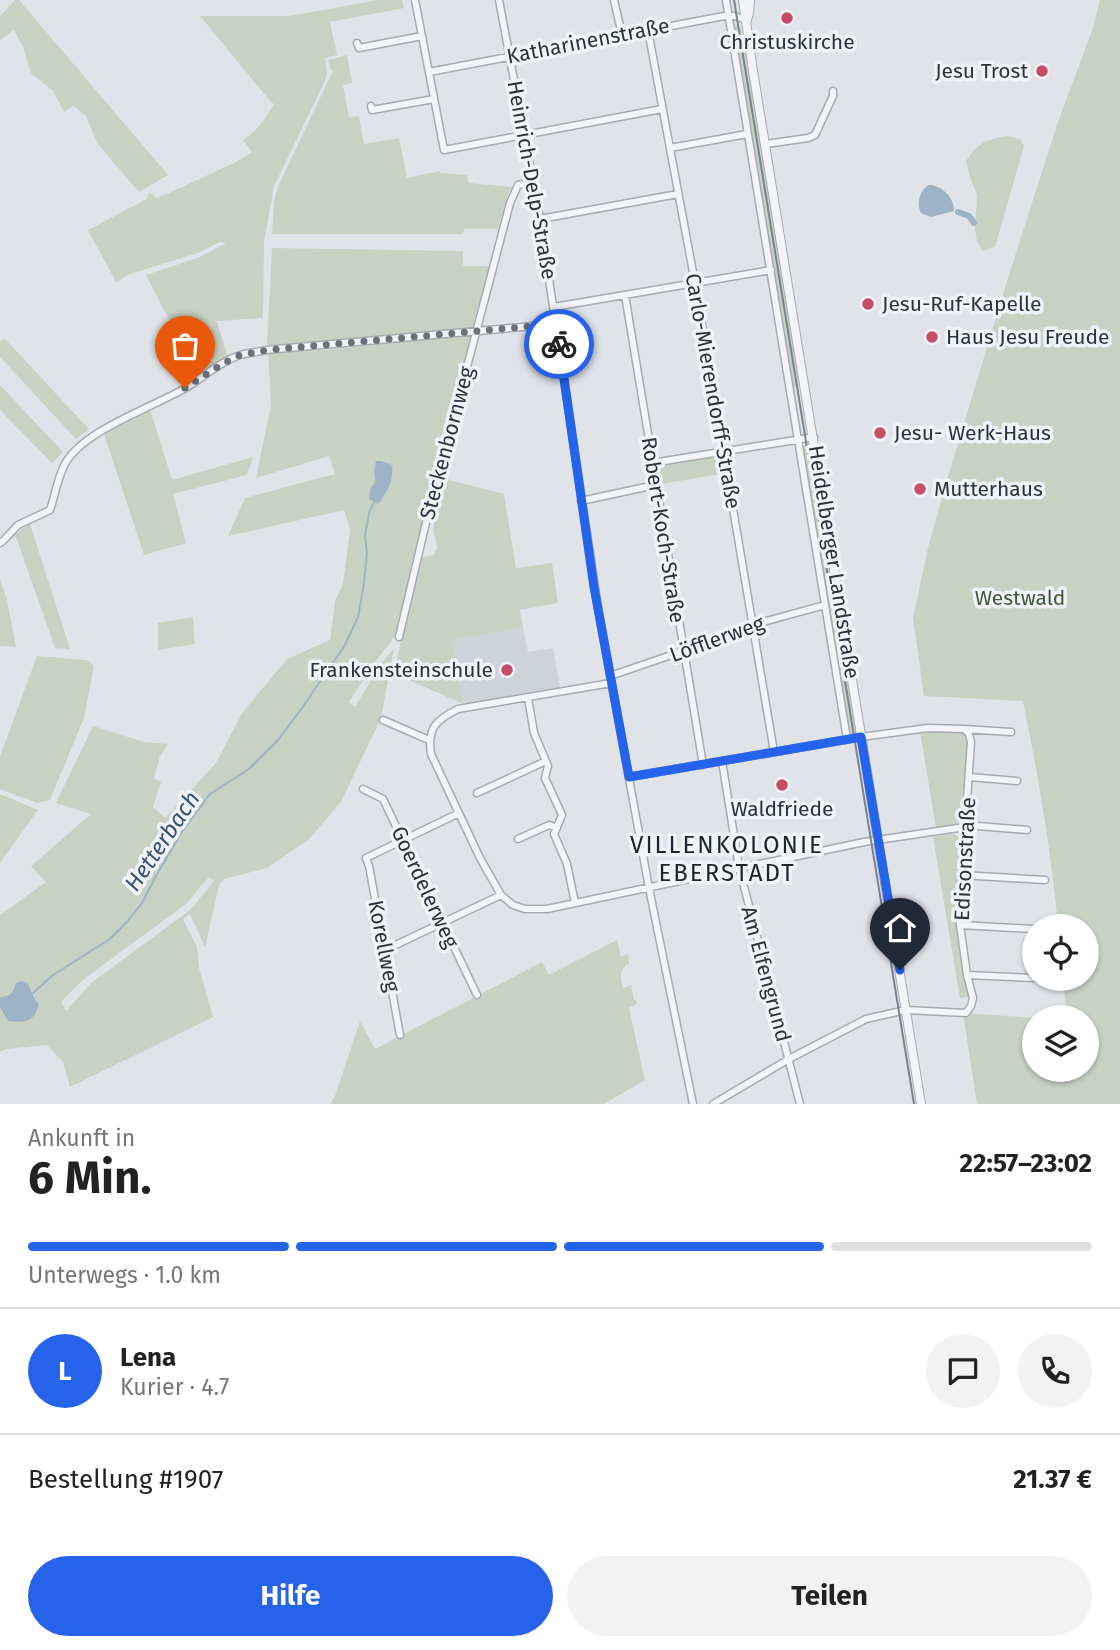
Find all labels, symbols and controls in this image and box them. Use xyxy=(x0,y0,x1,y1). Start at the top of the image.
marker: Christuskirche xyxy=(779,10,795,26)
street label: Katharinenstraße xyxy=(504,12,672,70)
place label: Christuskirche xyxy=(719,29,855,55)
place label: Jesu Trost xyxy=(935,58,1028,84)
marker: Jesu Trost xyxy=(1034,63,1050,79)
street label: Heinrich-Delp-Straße xyxy=(502,78,562,282)
street label: Carlo-Mierendorff-Straße xyxy=(679,271,747,511)
place label: Jesu-Ruf-Kapelle xyxy=(882,291,1042,317)
marker: Jesu-Ruf-Kapelle xyxy=(860,296,876,312)
courier xyxy=(524,309,594,379)
pin xyxy=(155,316,215,388)
place label: Haus Jesu Freude xyxy=(946,324,1109,350)
icon: bike xyxy=(540,325,578,363)
icon: bag xyxy=(166,327,204,365)
marker: Haus Jesu Freude xyxy=(924,329,940,345)
street label: Steckenbornweg xyxy=(414,364,480,522)
place label: Jesu- Werk-Haus xyxy=(894,420,1051,446)
marker: Jesu- Werk-Haus xyxy=(872,425,888,441)
street label: Robert-Koch-Straße xyxy=(635,435,691,625)
street label: Heidelberger Landstraße xyxy=(803,443,865,681)
place label: Mutterhaus xyxy=(934,476,1043,502)
marker: Mutterhaus xyxy=(912,481,928,497)
park label: Westwald xyxy=(975,585,1065,611)
street label: Löfflerweg xyxy=(666,610,768,668)
place label: Frankensteinschule xyxy=(309,657,493,683)
marker: Frankensteinschule xyxy=(499,662,515,678)
marker: Waldfriede xyxy=(774,777,790,793)
water label: Hetterbach xyxy=(118,786,206,896)
place label: Waldfriede xyxy=(730,796,834,822)
street label: Edisonstraße xyxy=(949,797,981,921)
street label: Goerdelerweg xyxy=(385,822,465,952)
district label: VILLENKOLONIE EBERSTADT xyxy=(630,831,824,887)
street label: Korellweg xyxy=(362,898,406,994)
pin xyxy=(870,898,930,970)
street label: Am Elfengrund xyxy=(735,903,797,1045)
icon: home xyxy=(881,909,919,947)
map controls xyxy=(1022,914,1099,1082)
button: locate xyxy=(1022,914,1099,991)
button: layers xyxy=(1022,1005,1099,1082)
text: Ankunft in xyxy=(28,1124,135,1152)
text: 22:57–23:02 xyxy=(960,1148,1092,1179)
text: 6 Min. xyxy=(28,1150,152,1205)
text: Unterwegs · 1.0 km xyxy=(28,1261,221,1289)
button: chat xyxy=(926,1334,1000,1408)
button: phone xyxy=(1018,1334,1092,1408)
text: Lena xyxy=(120,1342,176,1373)
text: L xyxy=(58,1356,72,1387)
text: Kurier · 4.7 xyxy=(120,1373,229,1401)
text: Bestellung #1907 xyxy=(28,1464,223,1495)
text: 21.37 € xyxy=(1013,1464,1092,1495)
button: Hilfe xyxy=(28,1556,553,1636)
button: Teilen xyxy=(567,1556,1092,1636)

